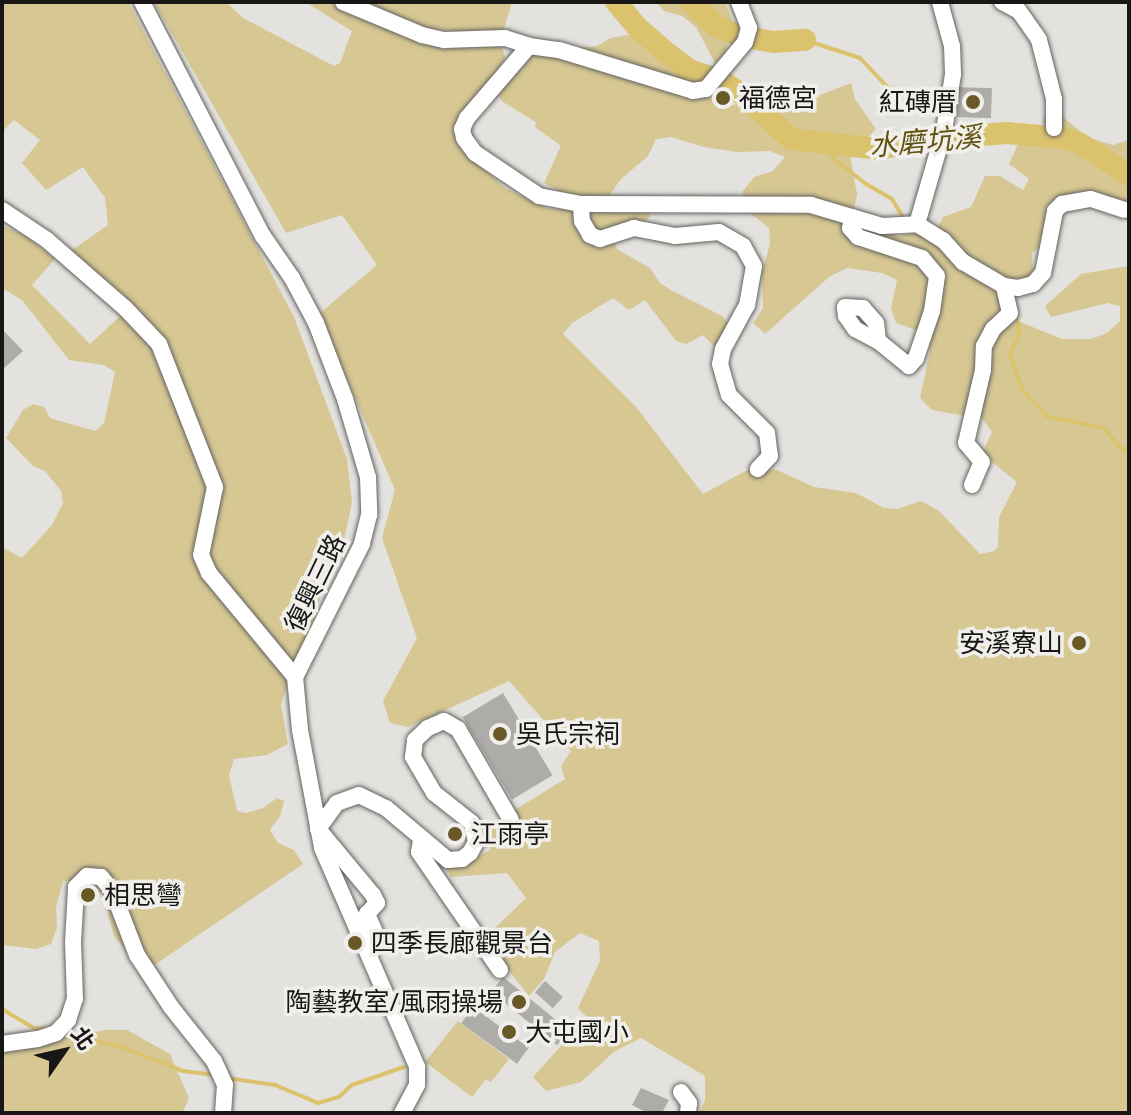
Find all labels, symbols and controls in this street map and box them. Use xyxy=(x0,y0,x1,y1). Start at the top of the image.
place label: 福德宮 xyxy=(739,82,817,114)
place label: 紅磚厝 xyxy=(879,86,957,118)
marker: 福德宮 xyxy=(714,89,732,107)
marker: 紅磚厝 xyxy=(964,93,982,111)
water label: 水磨坑溪 xyxy=(868,118,982,162)
street label: 復興三路 xyxy=(278,529,352,637)
place label: 安溪寮山 xyxy=(959,627,1063,659)
marker: 安溪寮山 xyxy=(1070,634,1088,652)
place label: 吳氏宗祠 xyxy=(516,718,620,750)
marker: 吳氏宗祠 xyxy=(491,725,509,743)
place label: 江雨亭 xyxy=(471,818,549,850)
marker: 江雨亭 xyxy=(446,825,464,843)
place label: 相思彎 xyxy=(104,879,182,911)
marker: 相思彎 xyxy=(79,886,97,904)
place label: 四季長廊觀景台 xyxy=(371,927,553,959)
marker: 四季長廊觀景台 xyxy=(346,934,364,952)
place label: 陶藝教室/風雨操場 xyxy=(285,986,503,1018)
marker: 陶藝教室/風雨操場 xyxy=(510,993,528,1011)
north arrow xyxy=(24,1011,104,1091)
place label: 大屯國小 xyxy=(525,1016,629,1048)
text: 北 xyxy=(65,1020,102,1055)
marker: 大屯國小 xyxy=(500,1023,518,1041)

